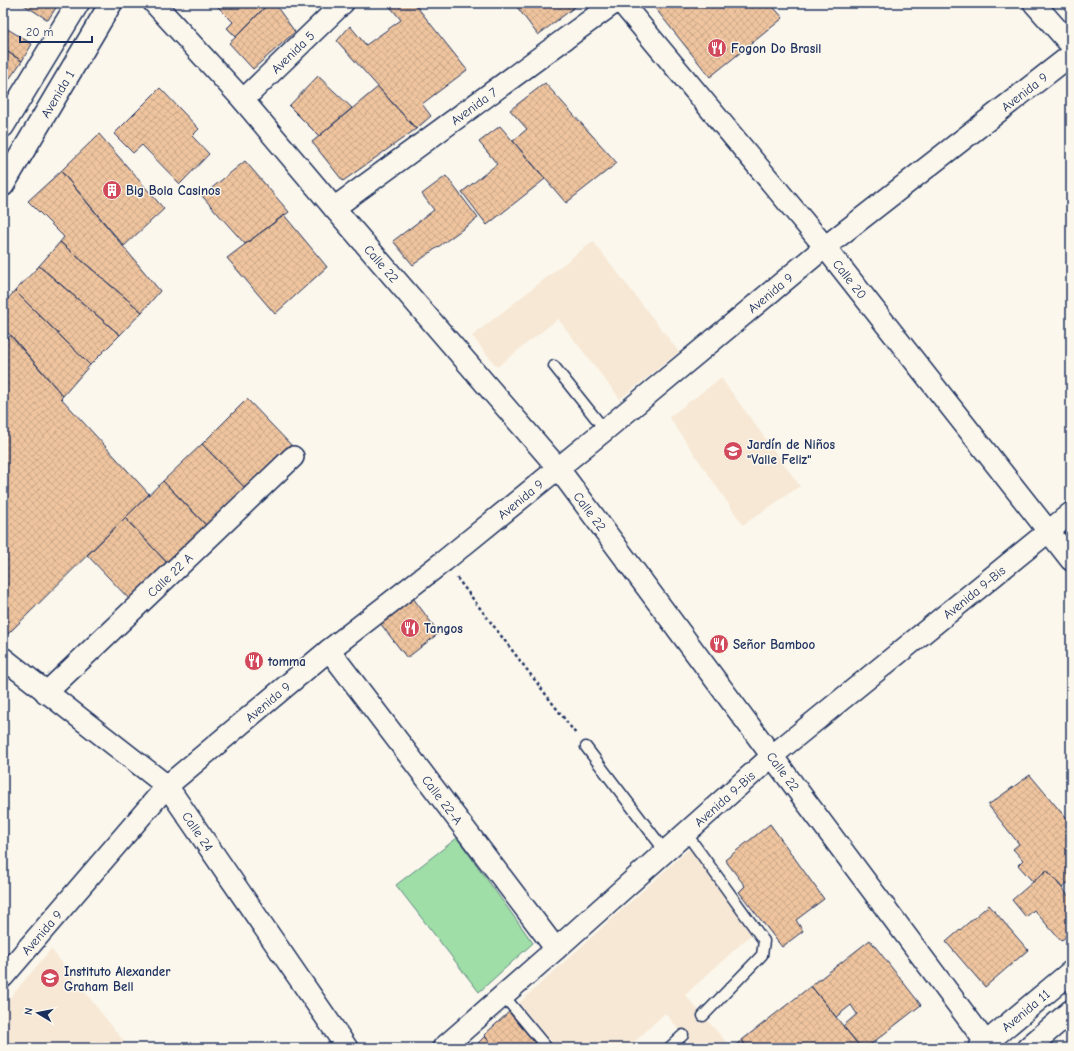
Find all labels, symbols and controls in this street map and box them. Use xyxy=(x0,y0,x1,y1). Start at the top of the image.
scale bar xyxy=(20,18,92,44)
text: 20 m xyxy=(26,25,54,39)
street label: Avenida 5 xyxy=(268,28,318,77)
restaurant icon: Fogon Do Brasil xyxy=(706,37,728,59)
place label: Fogon Do Brasil xyxy=(731,41,821,56)
street label: Avenida 1 xyxy=(38,68,77,121)
street label: Avenida 9 xyxy=(998,69,1051,115)
street label: Avenida 7 xyxy=(448,84,500,128)
building icon: Big Bola Casinos xyxy=(101,179,123,201)
place label: Big Bola Casinos xyxy=(126,183,221,198)
street label: Calle 22 xyxy=(361,242,402,286)
street label: Calle 20 xyxy=(830,257,870,302)
street label: Avenida 9 xyxy=(745,270,796,316)
place label: Jardín de Niños "Valle Feliz" xyxy=(747,437,835,467)
school or university icon: Jardín de Niños "Valle Feliz" xyxy=(722,440,744,462)
street label: Avenida 9 xyxy=(495,476,546,522)
street label: Calle 22 xyxy=(570,489,609,534)
street label: Calle 22 A xyxy=(144,550,196,600)
street label: Avenida 9-Bis xyxy=(940,563,1008,622)
restaurant icon: Tangos xyxy=(399,617,421,639)
place label: Tangos xyxy=(424,621,463,636)
restaurant icon: Señor Bamboo xyxy=(708,633,730,655)
place label: Señor Bamboo xyxy=(733,637,816,652)
restaurant icon: tomma xyxy=(243,650,265,672)
place label: tomma xyxy=(267,654,306,669)
street label: Avenida 9 xyxy=(242,679,294,725)
street label: Calle 22 xyxy=(764,749,803,794)
street label: Avenida 9-Bis xyxy=(691,768,758,830)
street label: Calle 22-A xyxy=(419,773,466,828)
street label: Calle 24 xyxy=(179,809,216,854)
street label: Avenida 9 xyxy=(18,907,65,958)
place label: Instituto Alexander Graham Bell xyxy=(64,964,171,994)
school or university icon: Instituto Alexander Graham Bell xyxy=(39,967,61,989)
street label: Avenida 11 xyxy=(999,986,1053,1035)
north arrow xyxy=(18,993,58,1033)
text: N xyxy=(22,1007,36,1016)

